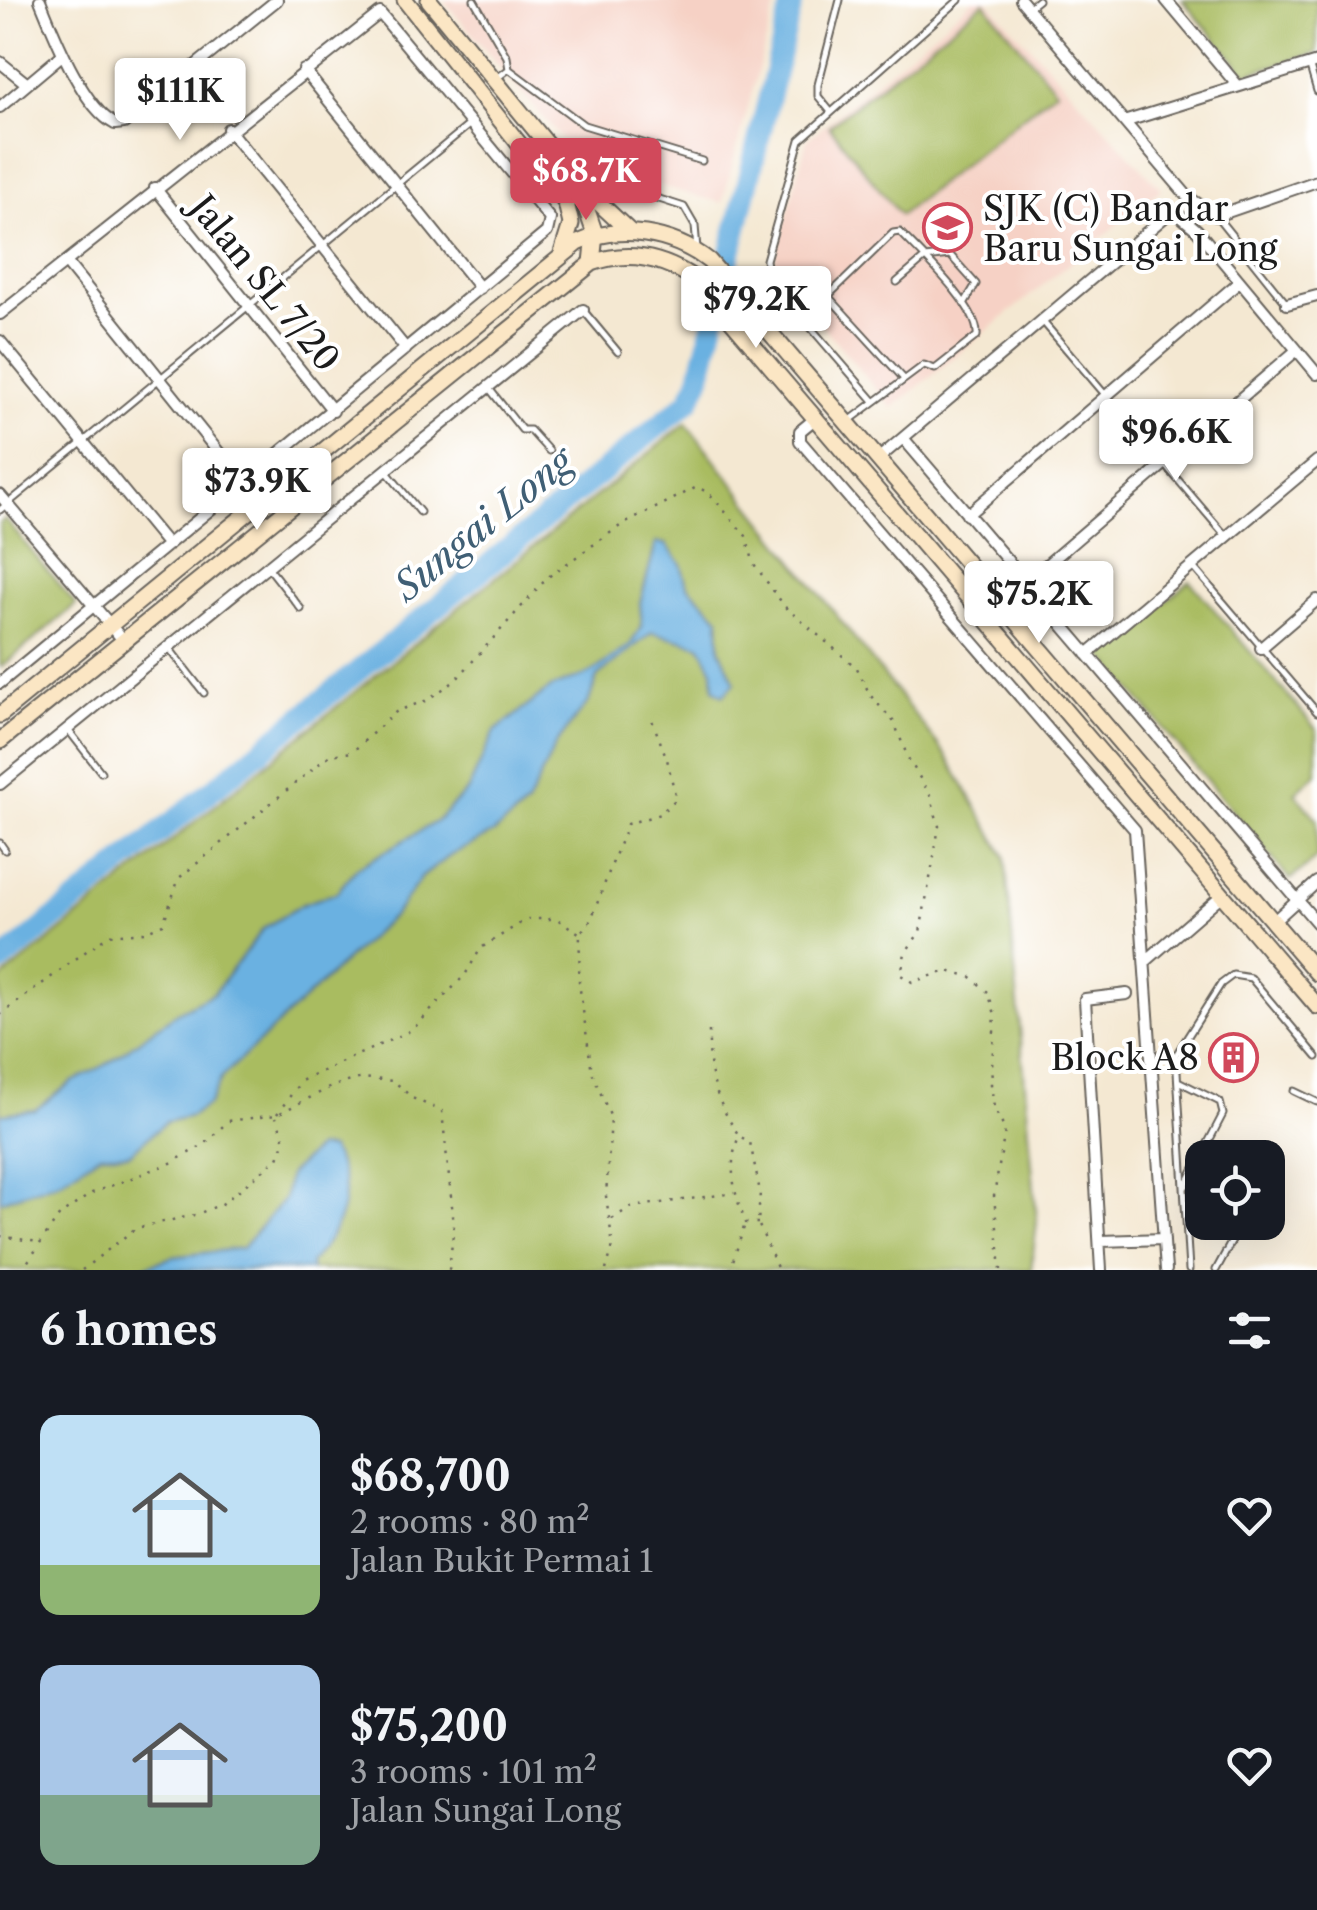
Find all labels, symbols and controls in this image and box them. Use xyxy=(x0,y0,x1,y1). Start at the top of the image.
pin: $111K xyxy=(110,58,250,143)
text: $111K xyxy=(137,71,223,110)
pin: $68.7K xyxy=(505,138,667,223)
text: $68.7K xyxy=(532,151,640,190)
street label: Jalan SL 7/20 xyxy=(178,182,349,380)
place label: SJK (C) Bandar Baru Sungai Long xyxy=(983,187,1278,270)
school or university icon: SJK (C) Bandar Baru Sungai Long xyxy=(922,202,974,254)
pin: $79.2K xyxy=(675,266,837,351)
text: $79.2K xyxy=(703,279,809,318)
pin: $96.6K xyxy=(1095,399,1257,484)
text: $96.6K xyxy=(1121,412,1231,451)
water label: Sungai Long xyxy=(383,435,585,612)
pin: $73.9K xyxy=(176,448,338,533)
text: $73.9K xyxy=(204,461,310,500)
pin: $75.2K xyxy=(958,561,1120,646)
text: $75.2K xyxy=(986,574,1092,613)
building icon: Block A8 xyxy=(1208,1031,1260,1083)
place label: Block A8 xyxy=(1050,1036,1199,1079)
map controls xyxy=(1185,1140,1285,1240)
button: locate xyxy=(1185,1140,1285,1240)
icon: filters xyxy=(1222,1303,1277,1358)
text: 6 homes xyxy=(40,1304,218,1356)
text: $68,700 xyxy=(350,1450,511,1502)
icon: home xyxy=(120,1455,240,1575)
icon: heart xyxy=(1222,1488,1277,1543)
text: 2 rooms · 80 m² xyxy=(350,1502,590,1541)
text: Jalan Bukit Permai 1 xyxy=(350,1541,653,1580)
text: $75,200 xyxy=(350,1700,508,1752)
icon: home xyxy=(120,1705,240,1825)
icon: heart xyxy=(1222,1738,1277,1793)
text: 3 rooms · 101 m² xyxy=(350,1752,597,1791)
text: Jalan Sungai Long xyxy=(350,1791,621,1830)

